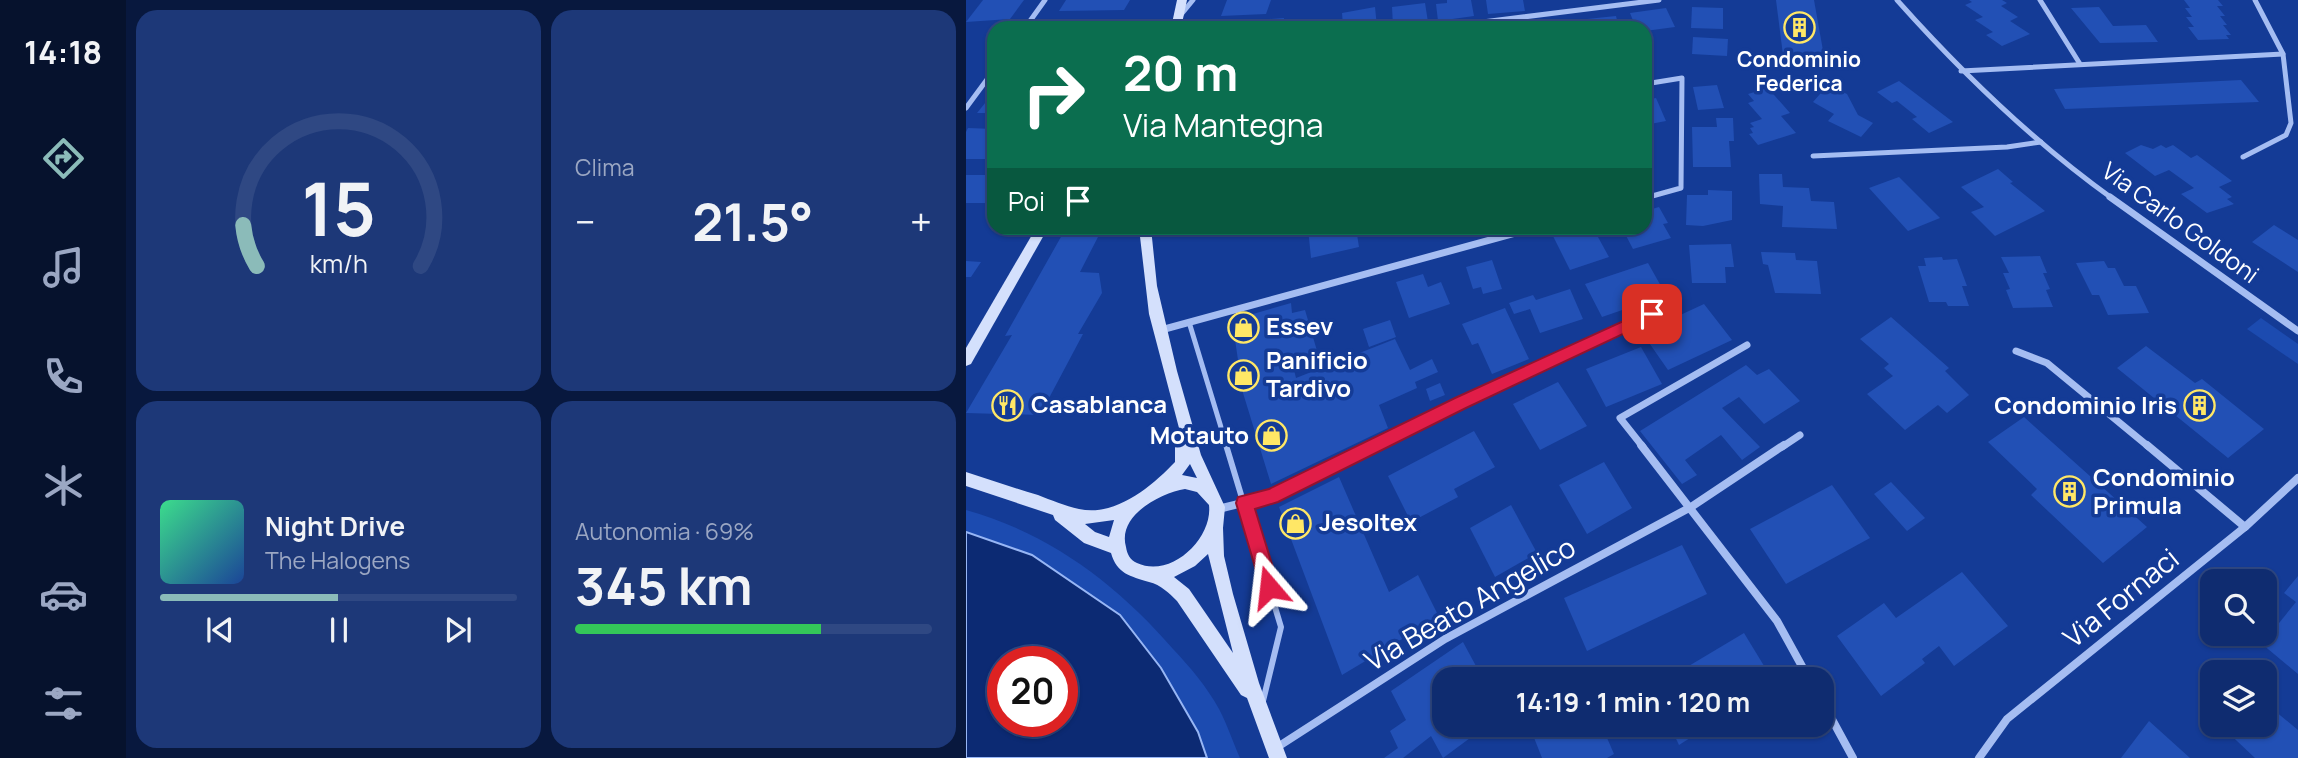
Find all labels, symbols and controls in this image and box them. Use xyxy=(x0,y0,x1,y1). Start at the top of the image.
building icon: Condominio Federica xyxy=(1782,11,1816,45)
text: 14:18 xyxy=(24,30,102,74)
text: 20 m xyxy=(1123,39,1238,106)
place label: Condominio Federica xyxy=(1737,45,1861,97)
icon: right xyxy=(1008,49,1099,140)
text: Via Mantegna xyxy=(1123,103,1324,147)
icon: directions xyxy=(39,134,88,183)
text: Clima xyxy=(575,151,634,183)
street label: Via Carlo Goldoni xyxy=(2096,154,2266,290)
text: 15 xyxy=(301,159,376,259)
icon: arrive xyxy=(1059,182,1097,220)
text: Poi xyxy=(1008,183,1045,219)
text: 21.5° xyxy=(692,186,813,257)
text: − xyxy=(575,195,596,247)
text: + xyxy=(910,195,932,247)
icon: music xyxy=(39,243,88,292)
text: km/h xyxy=(309,246,368,281)
pin xyxy=(1622,284,1682,344)
icon: arrive xyxy=(1633,295,1671,333)
place label: Essev xyxy=(1266,309,1333,342)
shop icon: Essev xyxy=(1226,310,1260,344)
place label: Panificio Tardivo xyxy=(1266,343,1368,404)
icon: phone xyxy=(39,352,88,401)
shop icon: Panificio Tardivo xyxy=(1226,358,1260,392)
place label: Casablanca xyxy=(1031,387,1167,420)
restaurant icon: Casablanca xyxy=(991,388,1025,422)
place label: Condominio Iris xyxy=(1994,388,2177,421)
building icon: Condominio Iris xyxy=(2183,389,2217,423)
place label: Motauto xyxy=(1150,418,1249,451)
shop icon: Motauto xyxy=(1255,419,1289,453)
place label: Condominio Primula xyxy=(2093,460,2235,521)
icon: climate xyxy=(39,461,88,510)
building icon: Condominio Primula xyxy=(2053,475,2087,509)
place label: Jesoltex xyxy=(1319,505,1418,538)
shop icon: Jesoltex xyxy=(1279,506,1313,540)
text: Night Drive xyxy=(265,508,405,544)
text: Autonomia · 69% xyxy=(575,515,754,547)
street label: Via Beato Angelico xyxy=(1357,527,1582,679)
street label: Via Fornaci xyxy=(2055,539,2186,655)
text: The Halogens xyxy=(265,544,410,576)
text: 345 km xyxy=(575,550,752,621)
position arrow xyxy=(1232,550,1306,624)
map controls xyxy=(2200,569,2277,737)
button: search xyxy=(2200,569,2277,646)
icon: car xyxy=(39,570,88,619)
icon: previous xyxy=(201,611,239,649)
icon: pause xyxy=(320,611,358,649)
icon: next xyxy=(439,611,477,649)
speed limit sign: 20 xyxy=(987,646,1078,737)
button: layers xyxy=(2200,660,2277,737)
icon: filters xyxy=(39,679,88,728)
text: 14:19 · 1 min · 120 m xyxy=(1516,684,1750,720)

